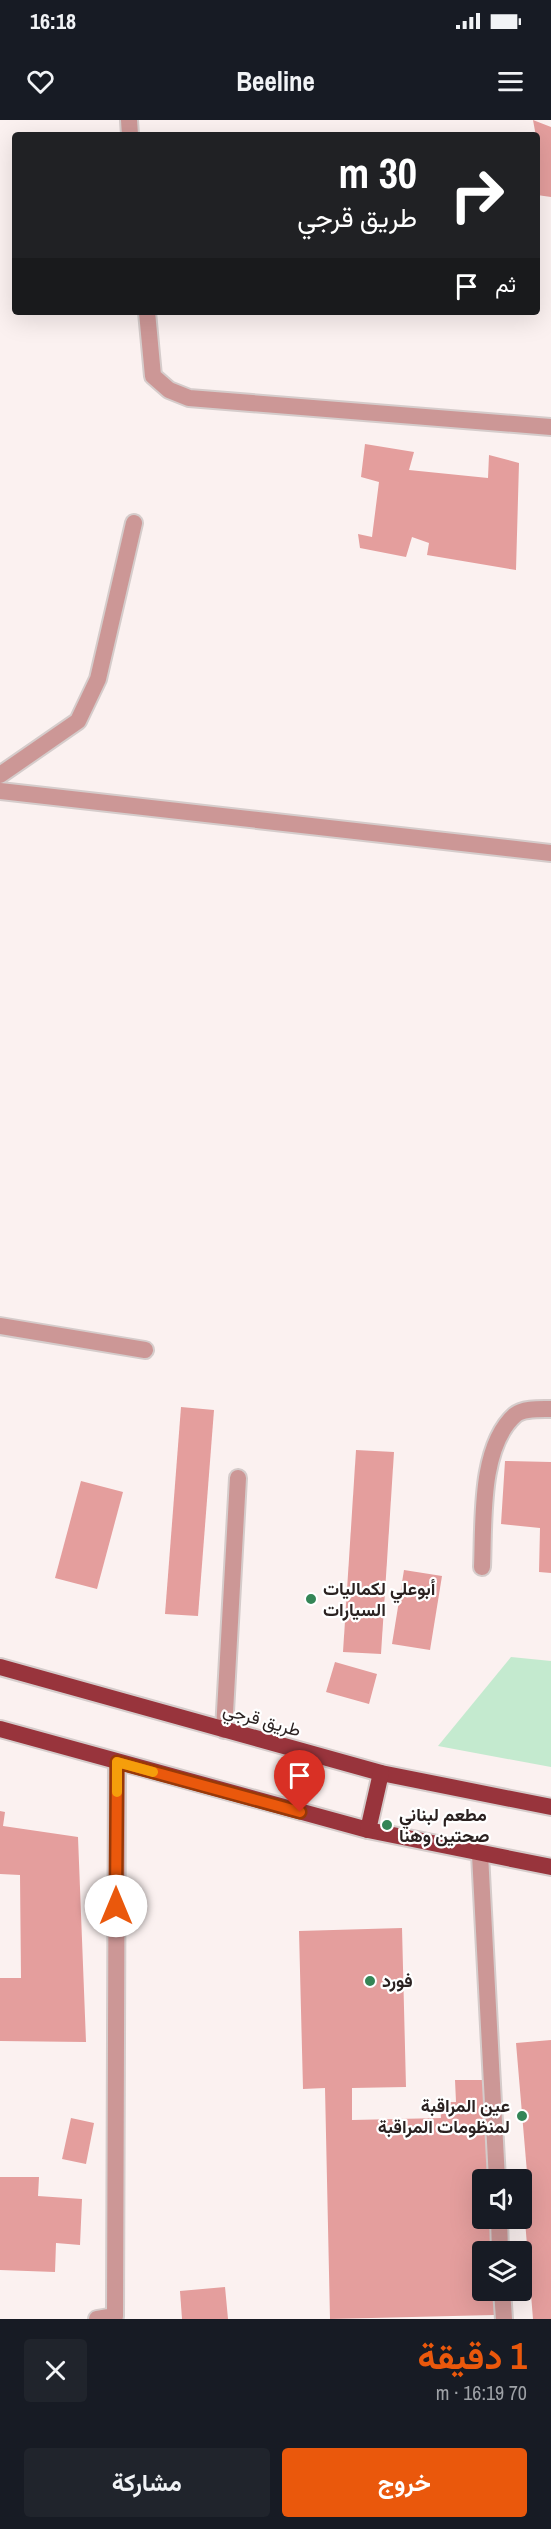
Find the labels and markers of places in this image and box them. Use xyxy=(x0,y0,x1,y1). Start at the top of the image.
place label: أبوعلي لكماليات السيارات xyxy=(323,1576,436,1622)
marker: أبوعلي لكماليات السيارات xyxy=(304,1592,318,1606)
pin xyxy=(274,1750,325,1812)
place label: مطعم لبناني صحتين وهنا xyxy=(399,1802,489,1848)
marker: مطعم لبناني صحتين وهنا xyxy=(380,1818,394,1832)
place label: فورد xyxy=(382,1968,413,1993)
marker: فورد xyxy=(363,1974,377,1988)
place label: عين المراقبة لمنظومات المراقبة xyxy=(378,2093,510,2139)
marker: عين المراقبة لمنظومات المراقبة xyxy=(515,2109,529,2123)

